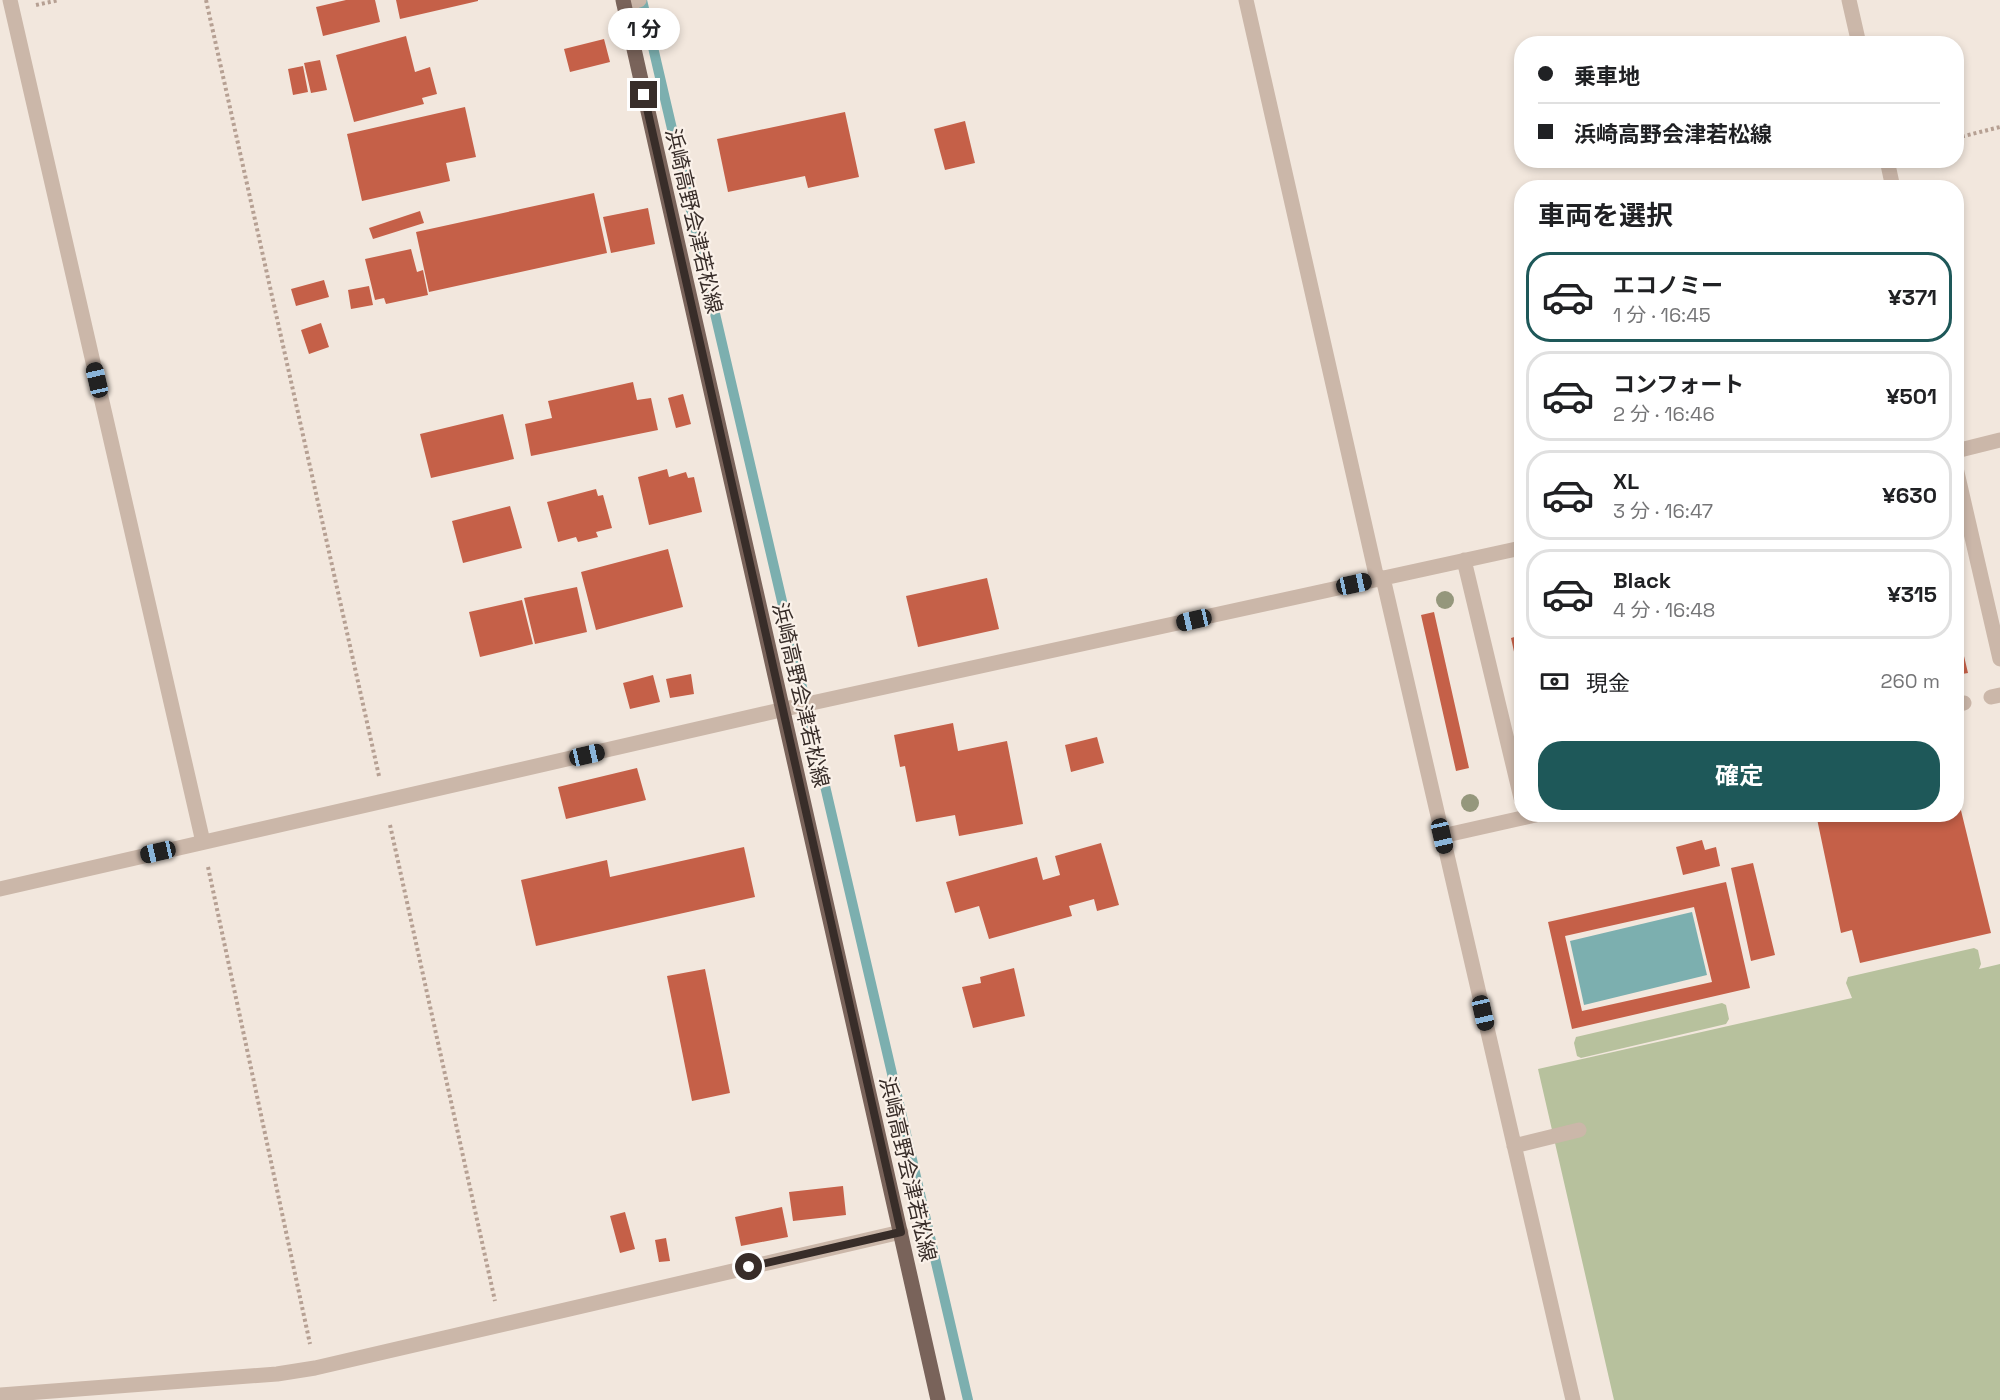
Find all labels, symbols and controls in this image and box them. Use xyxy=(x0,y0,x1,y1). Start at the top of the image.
callout: 1 分 xyxy=(608,8,680,50)
text: 1 分 xyxy=(627,16,661,42)
text: 乗車地 xyxy=(1574,62,1640,90)
route end xyxy=(630,81,657,108)
text: 浜崎高野会津若松線 xyxy=(1574,120,1772,148)
street label: 浜崎高野会津若松線 xyxy=(660,126,728,316)
text: 車両を選択 xyxy=(1538,198,1673,233)
icon: car xyxy=(1541,270,1595,324)
text: エコノミー xyxy=(1613,271,1723,299)
text: ¥371 xyxy=(1888,283,1937,311)
text: 1 分 · 16:45 xyxy=(1613,302,1711,328)
car xyxy=(84,360,110,400)
icon: car xyxy=(1541,369,1595,423)
text: コンフォート xyxy=(1613,370,1744,398)
text: ¥501 xyxy=(1886,382,1937,410)
text: 2 分 · 16:46 xyxy=(1613,401,1715,427)
text: XL xyxy=(1613,467,1639,495)
icon: car xyxy=(1541,468,1595,522)
text: ¥630 xyxy=(1882,481,1937,509)
text: 3 分 · 16:47 xyxy=(1613,498,1713,524)
text: Black xyxy=(1613,566,1671,594)
icon: car xyxy=(1541,567,1595,621)
car xyxy=(1335,571,1373,597)
text: ¥315 xyxy=(1887,580,1937,608)
text: 4 分 · 16:48 xyxy=(1613,597,1715,623)
street label: 浜崎高野会津若松線 xyxy=(767,600,835,790)
car xyxy=(1174,607,1214,633)
icon: cash xyxy=(1538,665,1571,698)
text: 260 m xyxy=(1881,668,1940,694)
text: 現金 xyxy=(1586,669,1630,697)
button: 確定 xyxy=(1538,741,1940,810)
car xyxy=(567,742,607,768)
car xyxy=(1429,816,1455,856)
car xyxy=(138,839,178,865)
car xyxy=(1470,993,1496,1033)
street label: 浜崎高野会津若松線 xyxy=(874,1074,942,1264)
route start xyxy=(735,1253,762,1280)

